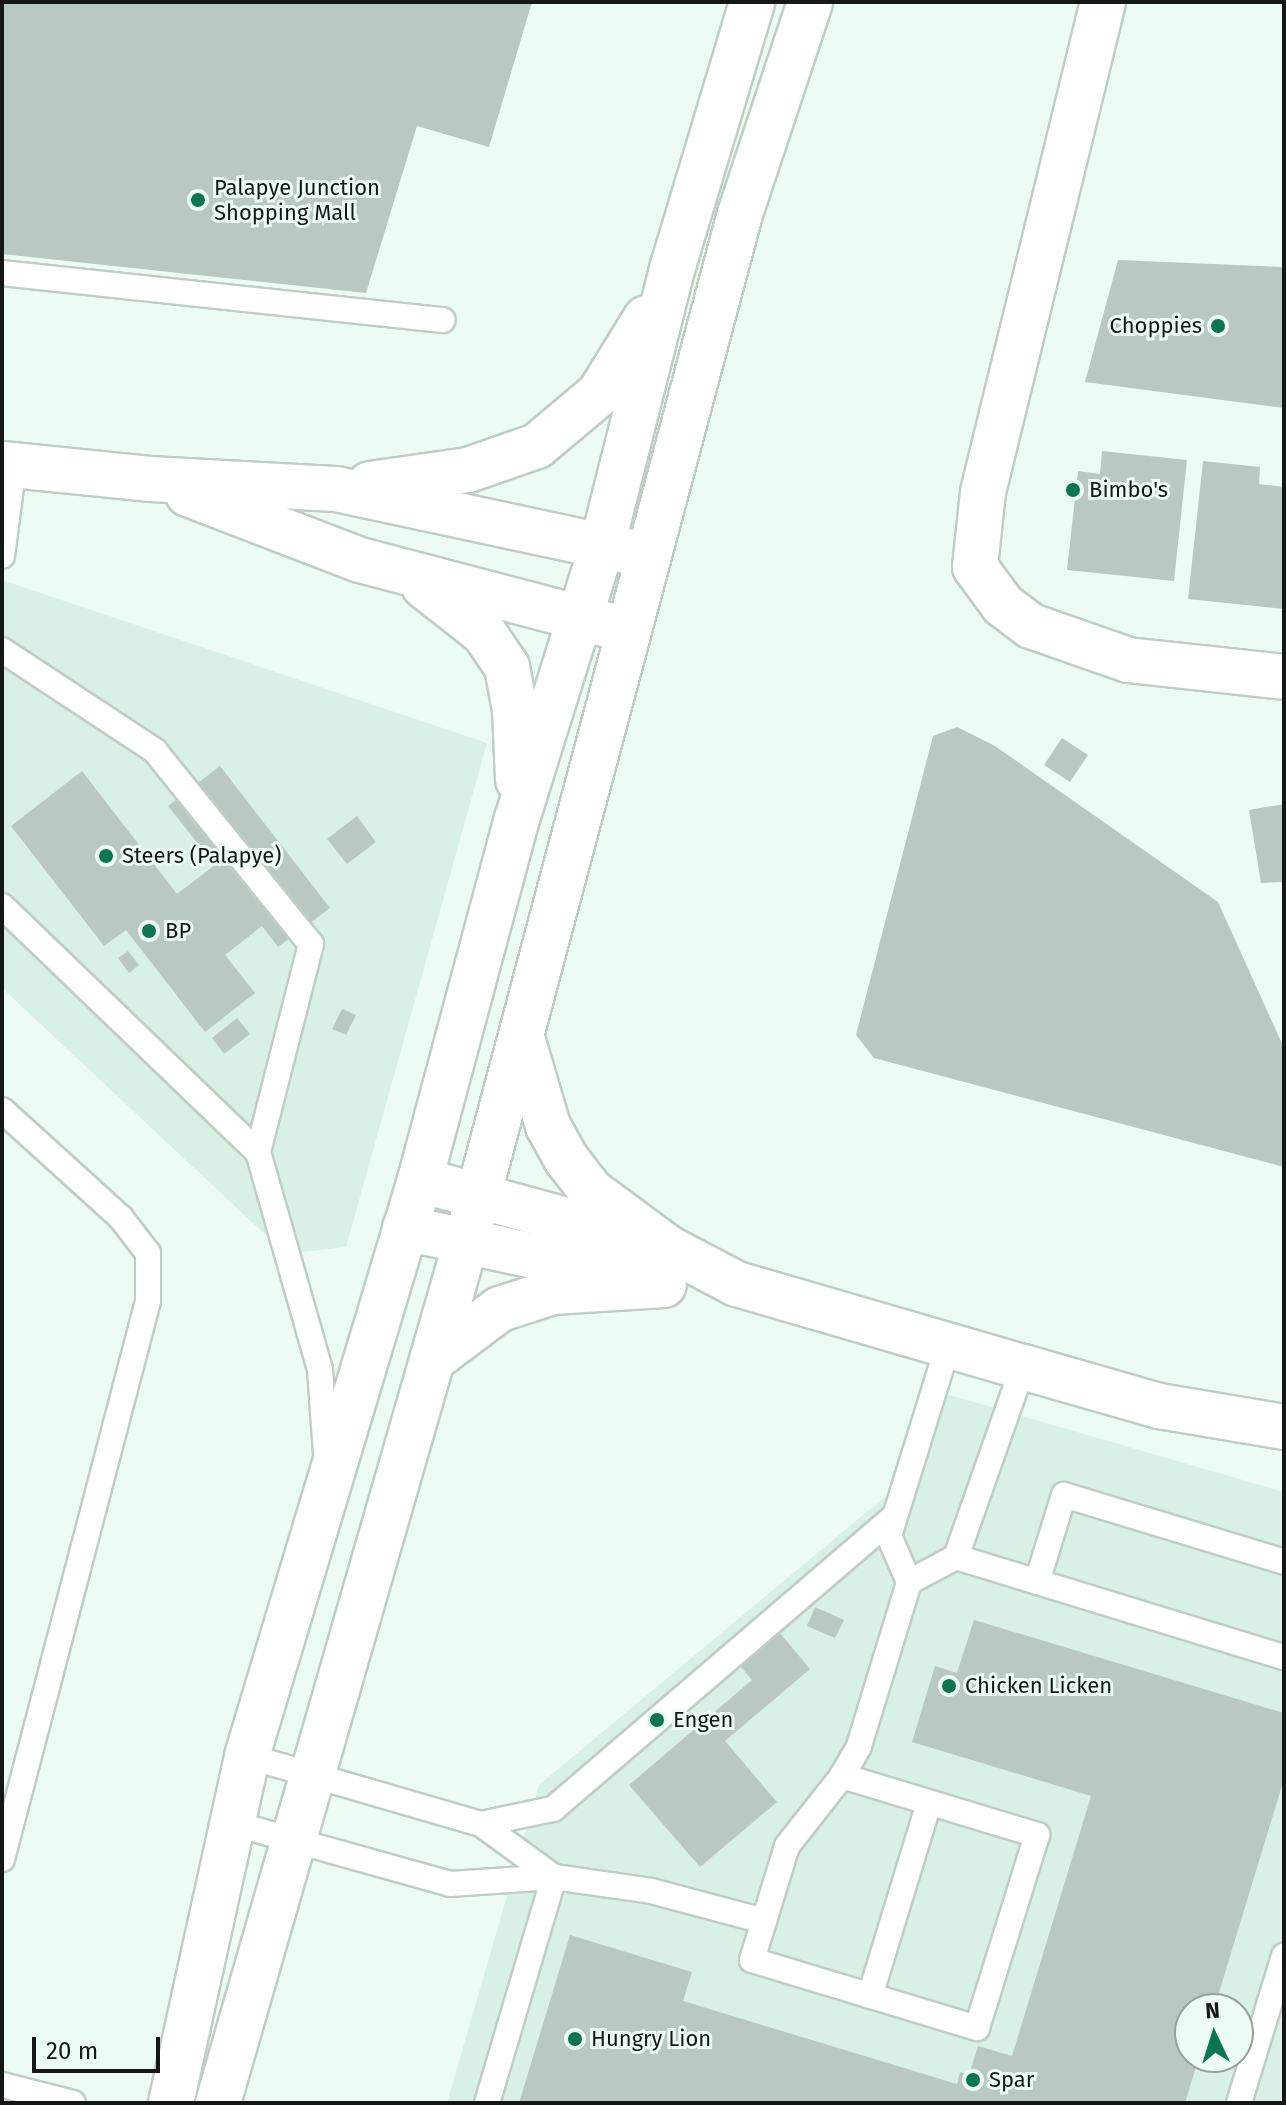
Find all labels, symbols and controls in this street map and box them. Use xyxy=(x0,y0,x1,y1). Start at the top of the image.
place label: Palapye Junction Shopping Mall xyxy=(214,174,380,226)
marker: Palapye Junction Shopping Mall xyxy=(189,191,207,209)
place label: Choppies xyxy=(1110,313,1202,339)
marker: Choppies xyxy=(1209,317,1227,335)
place label: Bimbo's xyxy=(1089,477,1168,503)
marker: Bimbo's xyxy=(1064,481,1082,499)
place label: Steers (Palapye) xyxy=(122,843,281,869)
marker: Steers (Palapye) xyxy=(97,847,115,865)
place label: BP xyxy=(165,918,191,944)
marker: BP xyxy=(140,922,158,940)
place label: Chicken Licken xyxy=(965,1673,1112,1699)
marker: Chicken Licken xyxy=(940,1677,958,1695)
place label: Engen xyxy=(673,1707,733,1733)
marker: Engen xyxy=(648,1711,666,1729)
north arrow xyxy=(1174,1993,1254,2073)
text: N xyxy=(1204,1997,1221,2025)
scale bar xyxy=(36,2021,164,2071)
place label: Hungry Lion xyxy=(591,2026,711,2052)
marker: Hungry Lion xyxy=(566,2030,584,2048)
text: 20 m xyxy=(46,2037,98,2065)
place label: Spar xyxy=(989,2067,1034,2093)
marker: Spar xyxy=(964,2071,982,2089)

